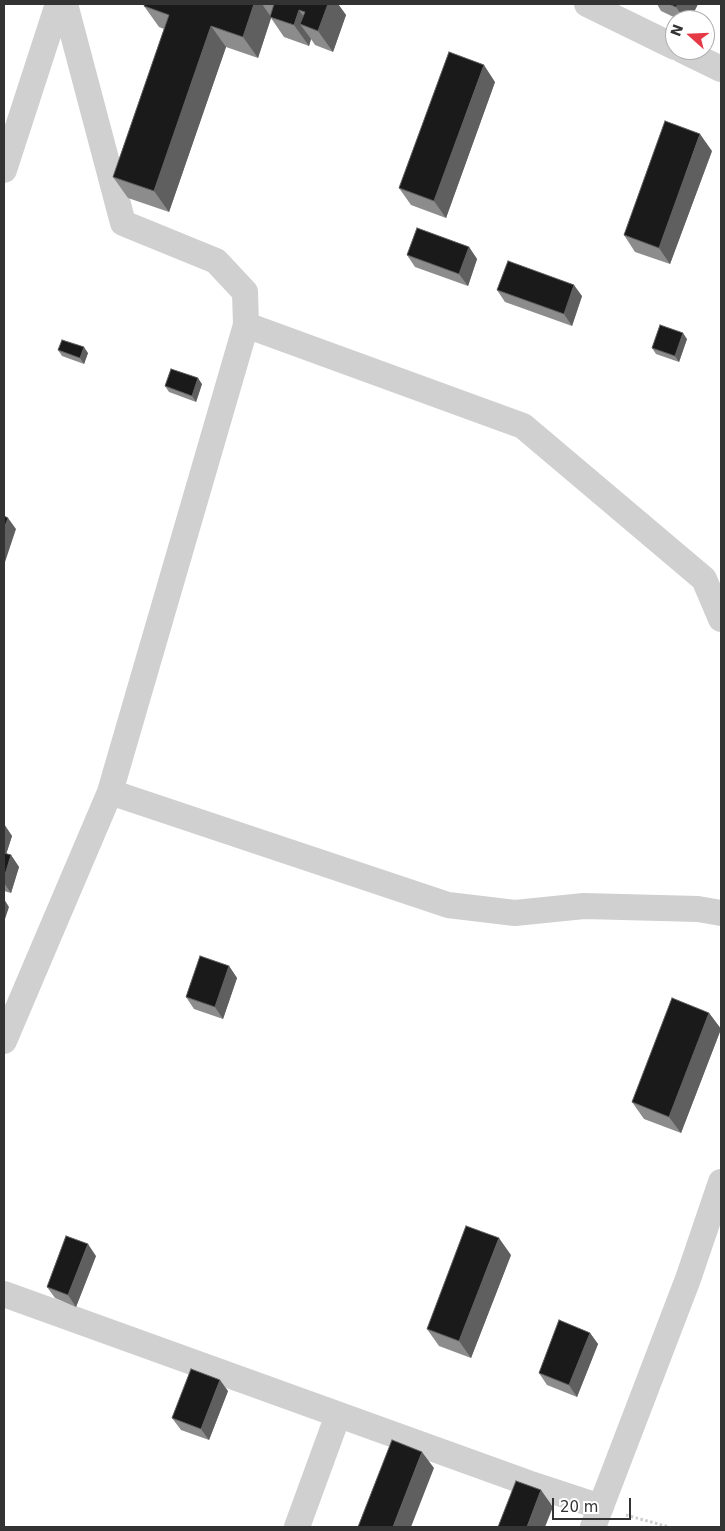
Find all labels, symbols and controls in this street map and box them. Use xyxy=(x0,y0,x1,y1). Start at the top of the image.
north arrow xyxy=(665,10,715,60)
text: N xyxy=(667,22,686,38)
scale bar xyxy=(555,1488,634,1520)
text: 20 m xyxy=(560,1498,598,1516)

